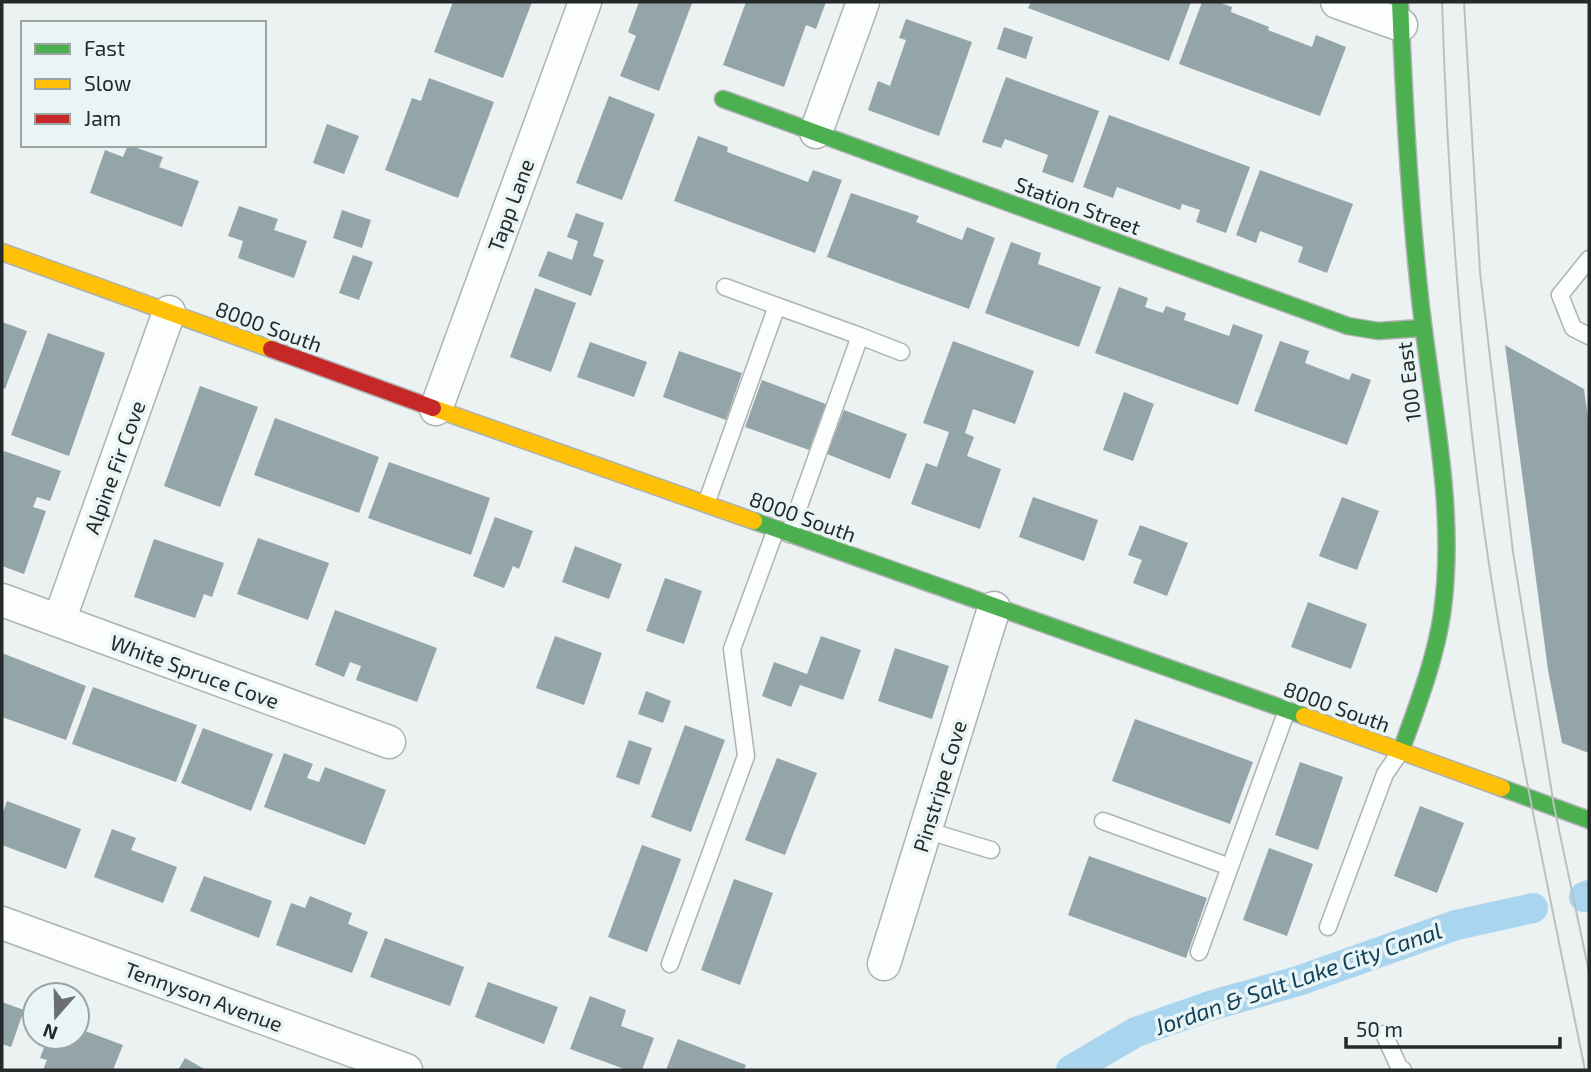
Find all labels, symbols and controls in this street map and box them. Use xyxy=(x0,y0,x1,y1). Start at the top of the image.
legend xyxy=(21,21,266,147)
text: Fast xyxy=(84,35,125,60)
text: Slow xyxy=(84,70,131,95)
text: Jam xyxy=(84,105,121,130)
street label: Tapp Lane xyxy=(482,155,538,255)
street label: Station Street xyxy=(1012,171,1144,239)
street label: 8000 South xyxy=(212,295,326,357)
street label: 100 East xyxy=(1391,341,1425,423)
street label: Alpine Fir Cove xyxy=(78,397,150,537)
street label: 8000 South xyxy=(746,485,860,547)
street label: White Spruce Cove xyxy=(107,629,283,713)
street label: 8000 South xyxy=(1280,675,1394,737)
street label: Pinstripe Cove xyxy=(907,717,971,855)
water label: Jordan & Salt Lake City Canal xyxy=(1150,916,1445,1041)
street label: Tennyson Avenue xyxy=(122,956,286,1036)
north arrow xyxy=(21,981,91,1051)
scale bar xyxy=(1346,1006,1560,1050)
text: 50 m xyxy=(1356,1016,1403,1041)
text: N xyxy=(40,1019,60,1046)

